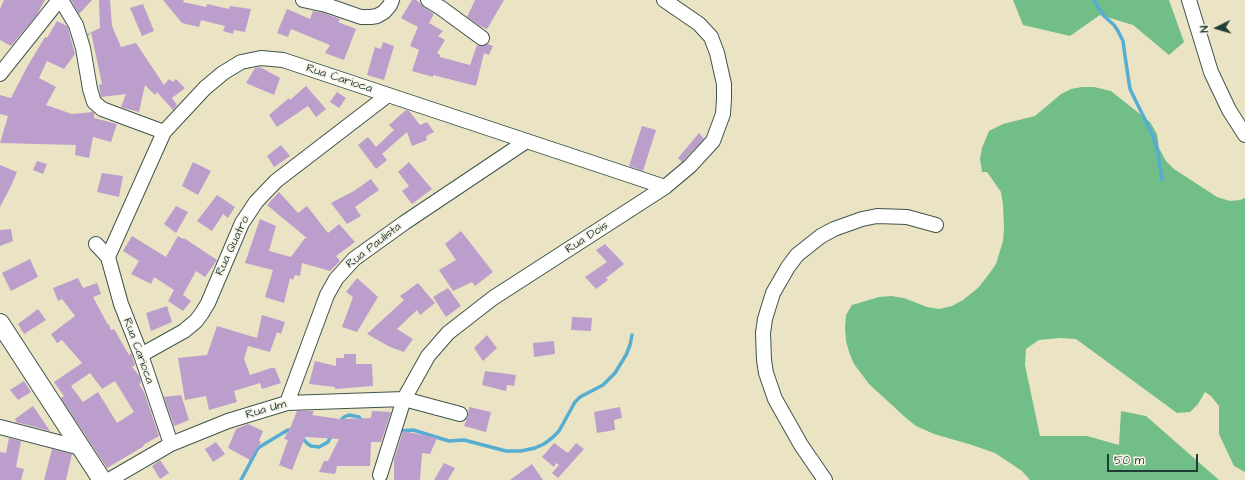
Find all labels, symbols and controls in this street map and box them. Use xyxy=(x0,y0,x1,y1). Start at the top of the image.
north arrow xyxy=(1197,8,1237,48)
text: N xyxy=(1197,25,1212,33)
street label: Rua Carioca xyxy=(304,61,374,97)
street label: Rua Quatro xyxy=(213,214,253,278)
street label: Rua Dois xyxy=(563,219,611,257)
street label: Rua Paulista xyxy=(344,220,404,272)
street label: Rua Carioca xyxy=(119,316,157,386)
street label: Rua Um xyxy=(244,397,288,423)
scale bar xyxy=(1109,446,1200,472)
text: 50 m xyxy=(1114,452,1144,469)

